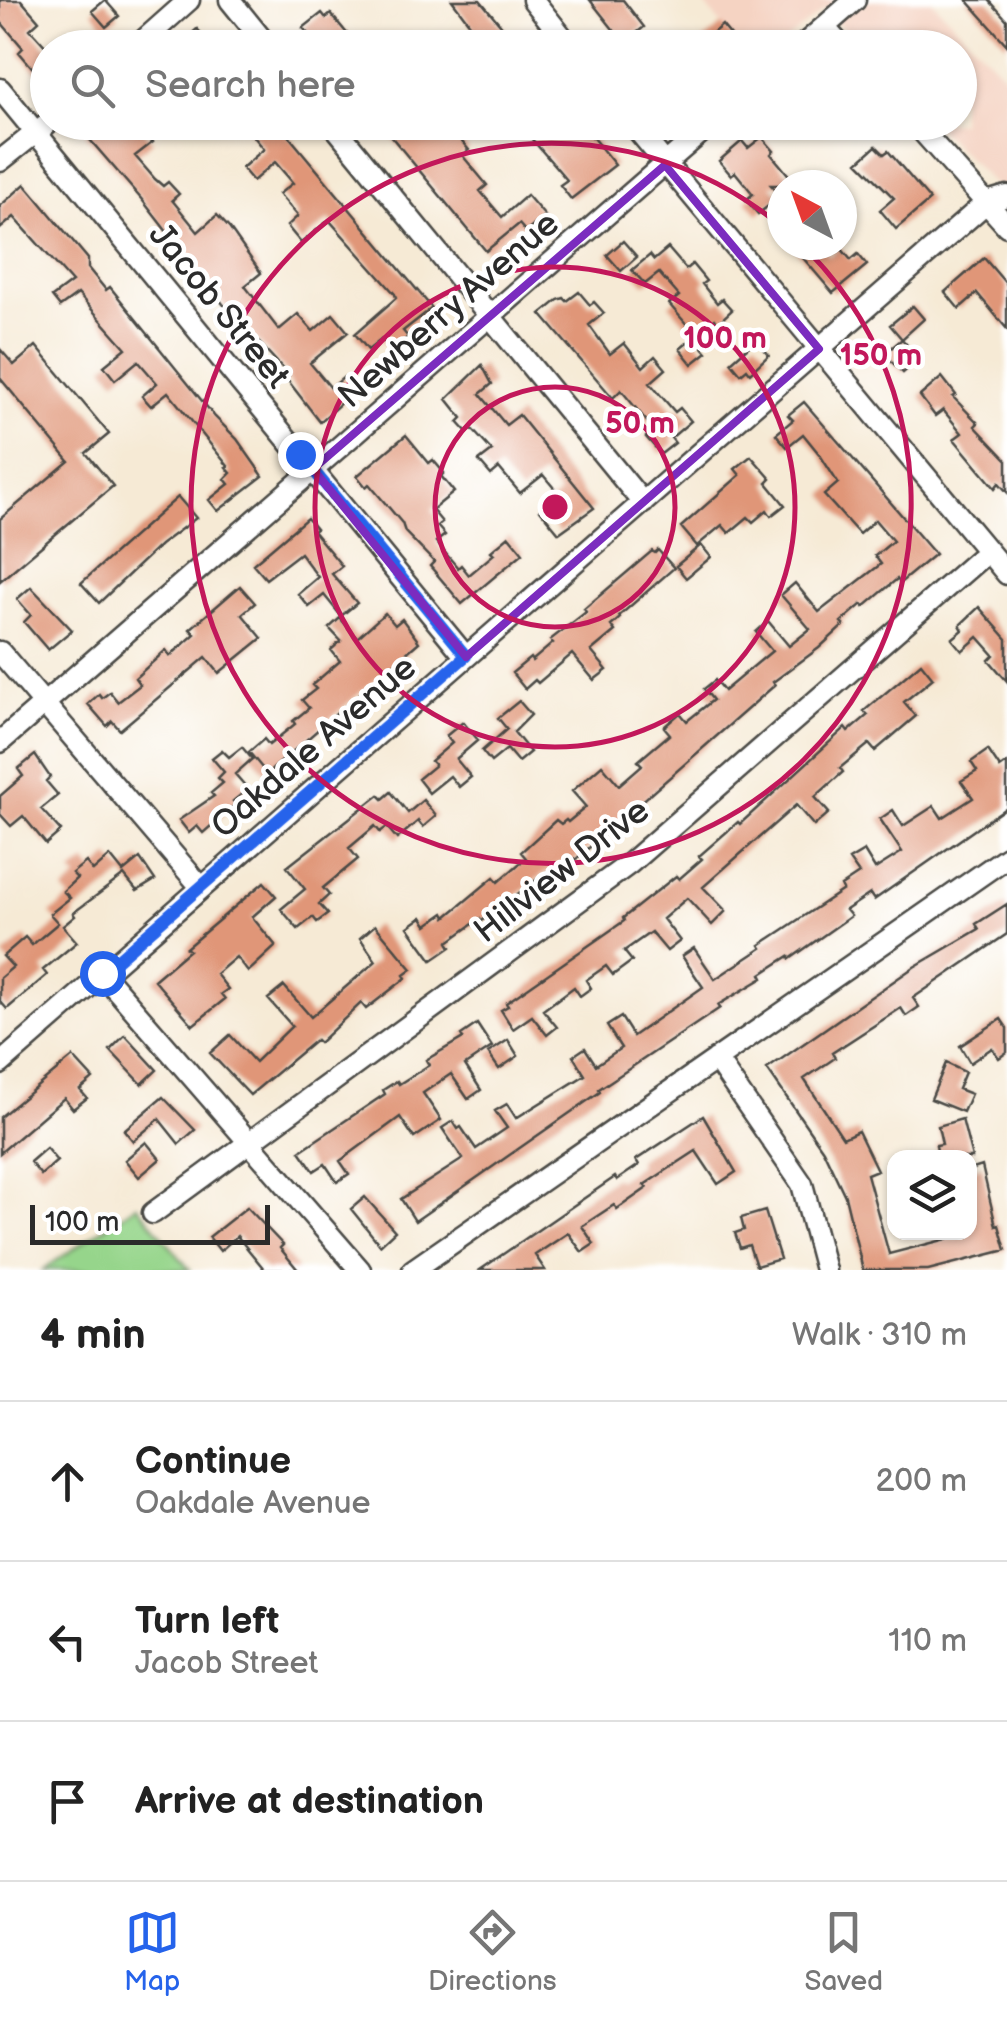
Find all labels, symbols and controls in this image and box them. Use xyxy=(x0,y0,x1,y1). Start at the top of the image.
search box xyxy=(30,30,977,140)
icon: search xyxy=(65,58,120,113)
text: Search here xyxy=(145,63,356,108)
north arrow xyxy=(767,170,857,260)
street label: Newberry Avenue xyxy=(330,203,568,418)
street label: Jacob Street xyxy=(139,215,299,398)
text: 100 m xyxy=(683,321,767,357)
text: 150 m xyxy=(840,338,922,374)
text: 50 m xyxy=(605,406,675,442)
route end xyxy=(278,432,324,478)
centre of rings xyxy=(537,489,573,525)
street label: Oakdale Avenue xyxy=(203,646,425,848)
street label: Hillview Drive xyxy=(466,789,658,953)
route start xyxy=(80,951,126,997)
map controls xyxy=(887,1150,977,1240)
button: layers xyxy=(887,1150,977,1240)
scale bar xyxy=(30,1200,270,1244)
text: 100 m xyxy=(45,1206,119,1239)
text: 4 min xyxy=(40,1310,146,1361)
text: Walk · 310 m xyxy=(792,1316,967,1355)
text: Continue xyxy=(135,1439,291,1484)
icon: ahead xyxy=(40,1454,95,1509)
text: 200 m xyxy=(875,1462,967,1501)
text: Oakdale Avenue xyxy=(135,1484,371,1523)
text: Turn left xyxy=(135,1599,279,1644)
icon: left xyxy=(40,1614,95,1669)
text: 110 m xyxy=(888,1622,967,1661)
text: Jacob Street xyxy=(135,1644,318,1683)
icon: arrive xyxy=(40,1774,95,1829)
text: Arrive at destination xyxy=(135,1779,484,1824)
tab: Map xyxy=(124,1905,180,1998)
tab: Directions xyxy=(428,1905,557,1998)
tab: Saved xyxy=(805,1905,883,1998)

